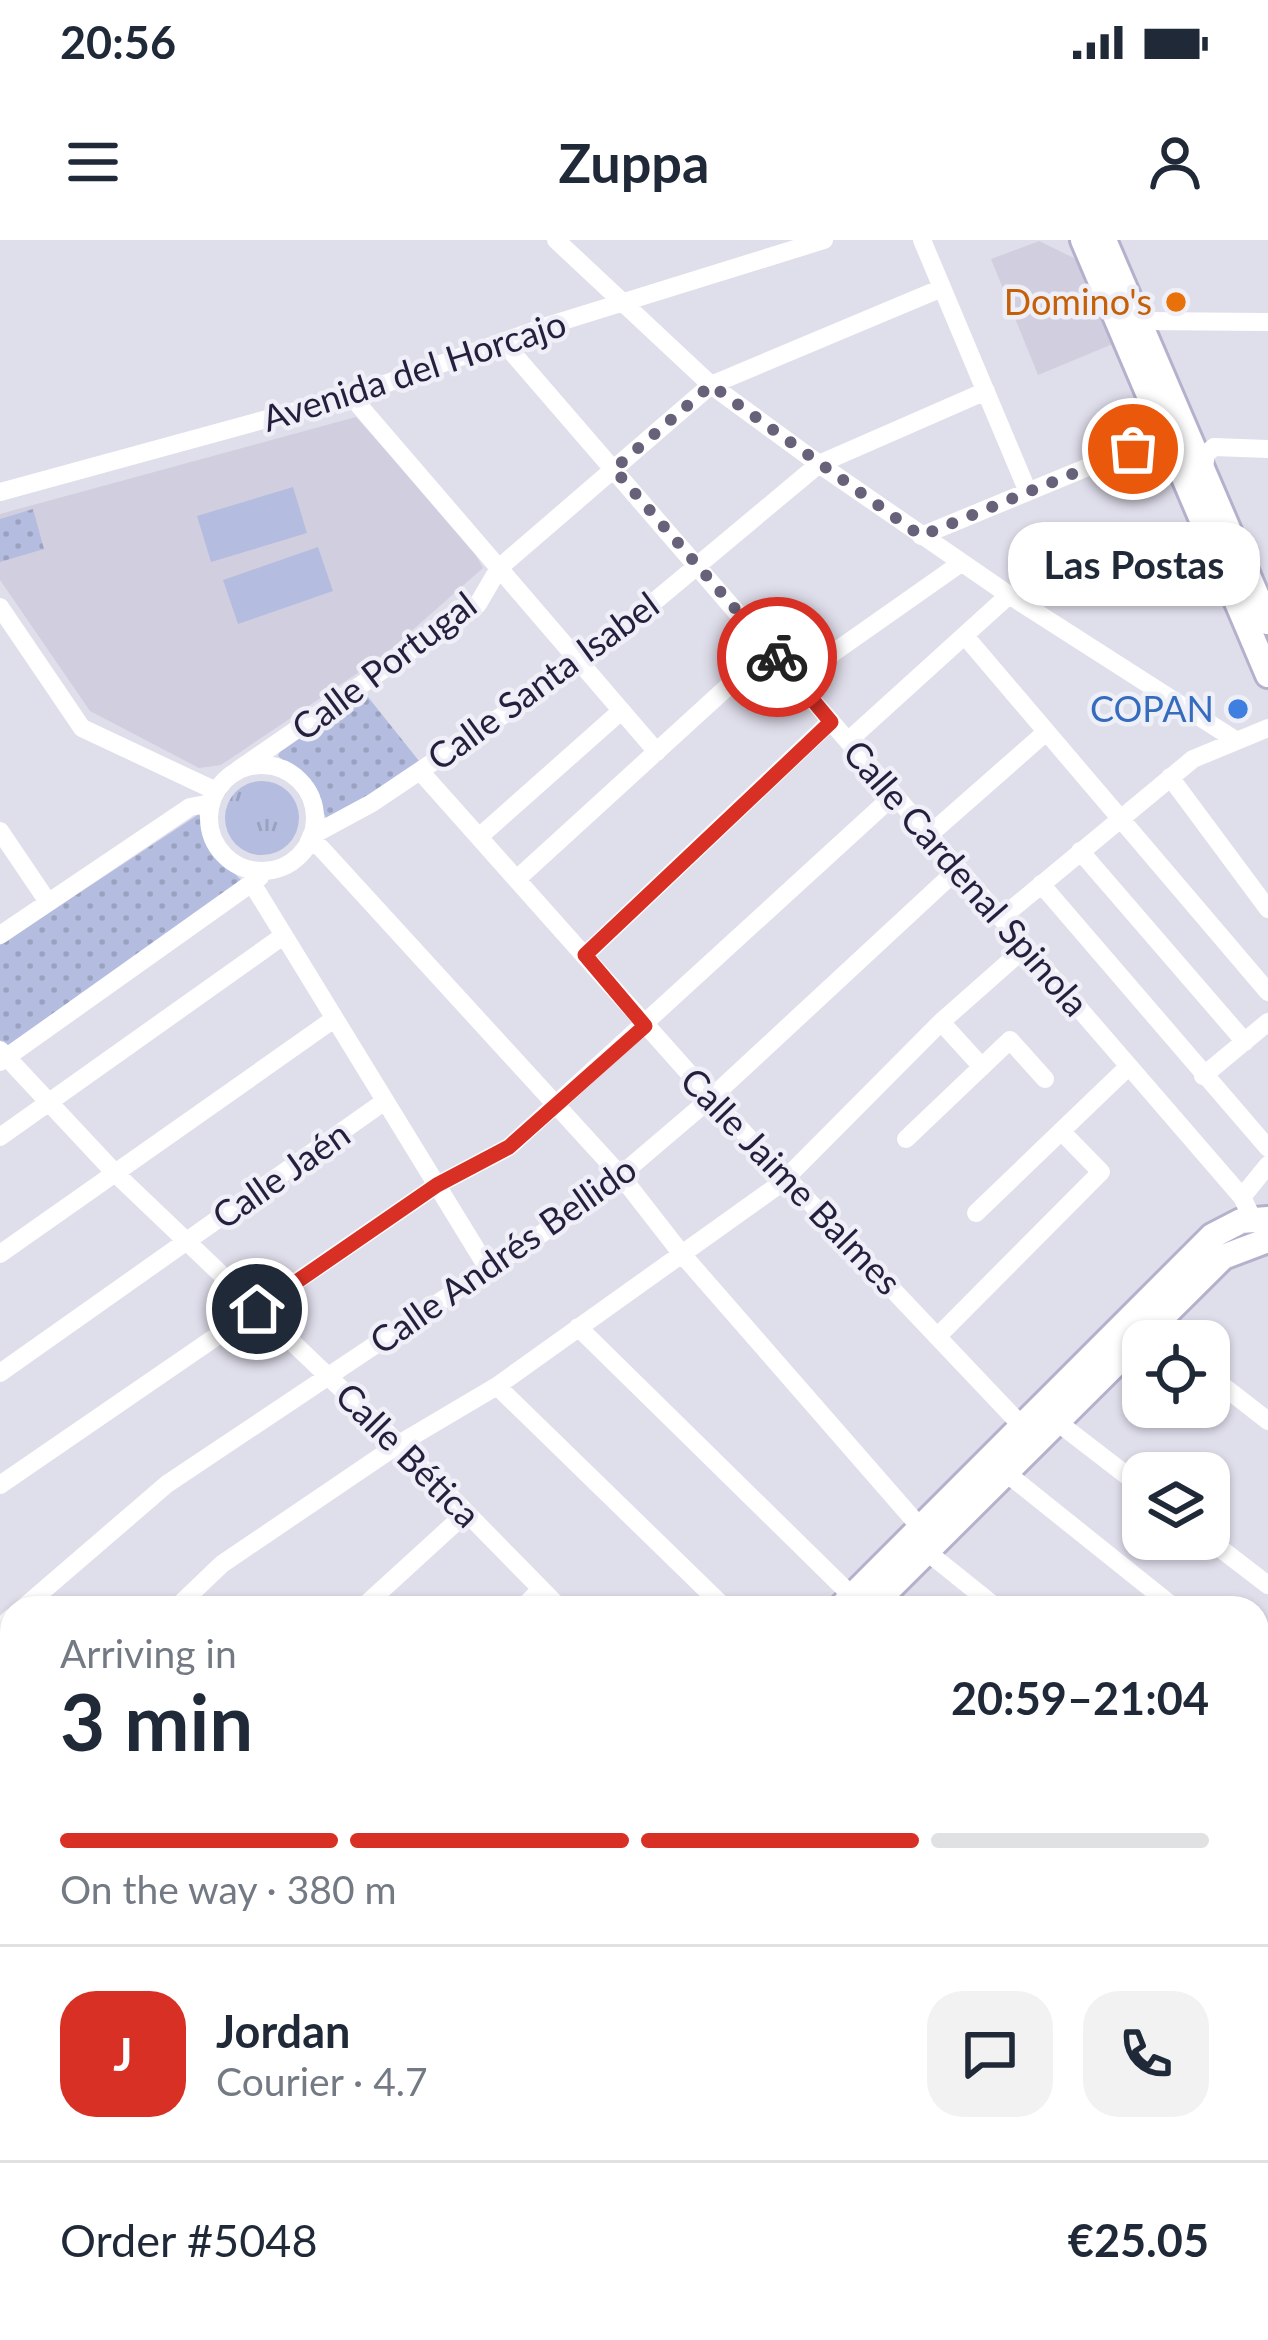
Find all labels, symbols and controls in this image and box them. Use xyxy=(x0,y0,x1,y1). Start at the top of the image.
text: 20:56 xyxy=(60,15,176,69)
icon: menu xyxy=(60,129,126,195)
icon: person xyxy=(1142,129,1208,195)
text: Zuppa xyxy=(559,130,709,195)
place label: Domino's xyxy=(1004,279,1152,323)
marker: Domino's xyxy=(1163,289,1189,315)
street label: Avenida del Horcajo xyxy=(256,300,571,440)
pin xyxy=(1082,398,1184,500)
icon: bag xyxy=(1100,416,1166,482)
callout: Las Postas xyxy=(1007,521,1259,605)
text: Las Postas xyxy=(1044,541,1224,587)
street label: Calle Portugal xyxy=(283,582,484,749)
street label: Calle Santa Isabel xyxy=(418,582,667,779)
courier xyxy=(717,597,837,717)
icon: bike xyxy=(744,624,810,690)
place label: COPAN xyxy=(1090,686,1214,730)
marker: COPAN xyxy=(1225,696,1251,722)
street label: Calle Cardenal Spinola xyxy=(835,730,1099,1024)
street label: Calle Jaime Balmes xyxy=(672,1058,911,1303)
street label: Calle Jaén xyxy=(203,1111,358,1237)
street label: Calle Andrés Bellido xyxy=(361,1146,644,1363)
pin xyxy=(206,1258,308,1360)
icon: home xyxy=(224,1276,290,1342)
map controls xyxy=(1122,1320,1230,1560)
button: locate xyxy=(1122,1320,1230,1428)
street label: Calle Bética xyxy=(327,1373,490,1536)
button: layers xyxy=(1122,1452,1230,1560)
text: Arriving in xyxy=(60,1630,237,1676)
text: 20:59–21:04 xyxy=(951,1671,1209,1725)
text: 3 min xyxy=(60,1674,253,1768)
text: On the way · 380 m xyxy=(60,1866,397,1912)
button: chat xyxy=(927,1991,1053,2117)
button: phone xyxy=(1083,1991,1209,2117)
text: Jordan xyxy=(216,2004,350,2058)
text: J xyxy=(113,2027,133,2081)
text: Courier · 4.7 xyxy=(216,2058,428,2104)
text: Order #5048 xyxy=(60,2213,318,2267)
text: €25.05 xyxy=(1068,2213,1209,2267)

